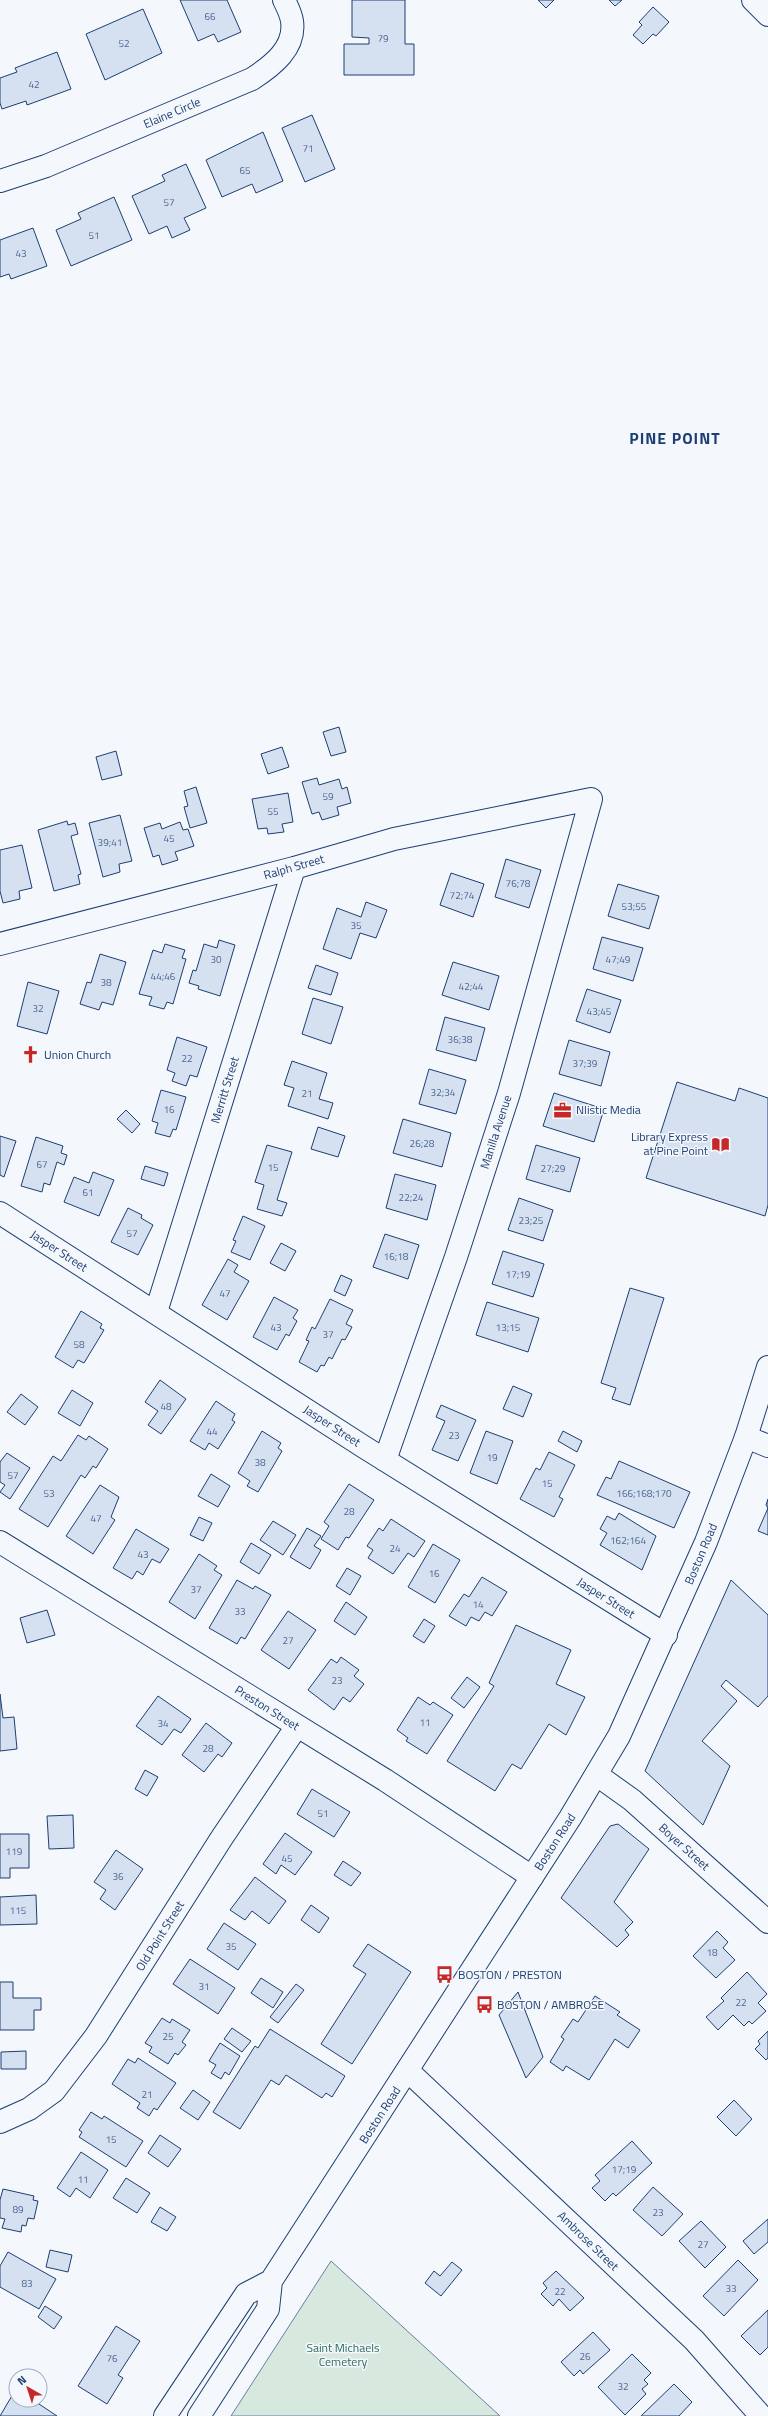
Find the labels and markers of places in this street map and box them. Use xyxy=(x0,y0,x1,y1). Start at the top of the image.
church icon: Union Church xyxy=(21,1045,41,1065)
place label: Union Church xyxy=(44,1045,111,1064)
office icon: Nlistic Media xyxy=(553,1100,573,1120)
place label: Nlistic Media xyxy=(576,1100,641,1119)
place label: Library Express at Pine Point xyxy=(631,1127,709,1160)
library icon: Library Express at Pine Point xyxy=(711,1134,731,1154)
bus stop icon: BOSTON / PRESTON xyxy=(435,1965,455,1985)
place label: BOSTON / PRESTON xyxy=(458,1965,562,1984)
bus stop icon: BOSTON / AMBROSE xyxy=(474,1995,494,2015)
place label: BOSTON / AMBROSE xyxy=(497,1995,605,2014)

